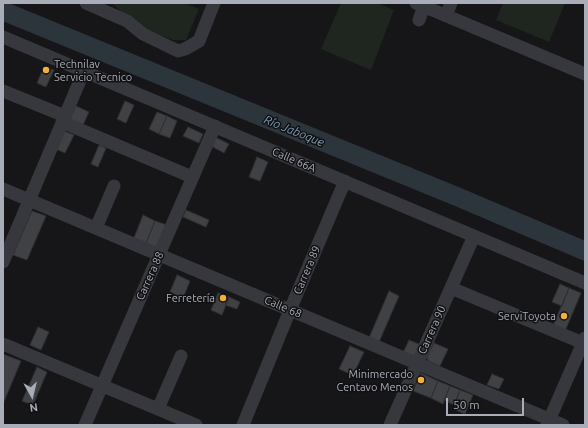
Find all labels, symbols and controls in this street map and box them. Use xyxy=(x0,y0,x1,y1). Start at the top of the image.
place label: Technilav Servicio Tecnico xyxy=(54,57,132,83)
marker: Technilav Servicio Tecnico xyxy=(41,65,51,75)
water label: Río Jaboque xyxy=(262,112,326,150)
street label: Calle 66A xyxy=(270,145,318,175)
street label: Carrera 89 xyxy=(291,244,323,296)
street label: Carrera 88 xyxy=(133,250,167,302)
place label: Ferretería xyxy=(166,291,215,305)
marker: Ferretería xyxy=(218,293,228,303)
street label: Calle 68 xyxy=(262,293,304,321)
street label: Carrera 90 xyxy=(415,304,449,356)
place label: ServiToyota xyxy=(498,309,556,323)
marker: ServiToyota xyxy=(559,311,569,321)
place label: Minimercado Centavo Menos xyxy=(337,367,413,393)
marker: Minimercado Centavo Menos xyxy=(416,375,426,385)
north arrow xyxy=(12,376,52,416)
scale bar xyxy=(448,390,526,416)
text: 50 m xyxy=(453,398,480,411)
text: N xyxy=(29,401,39,414)

